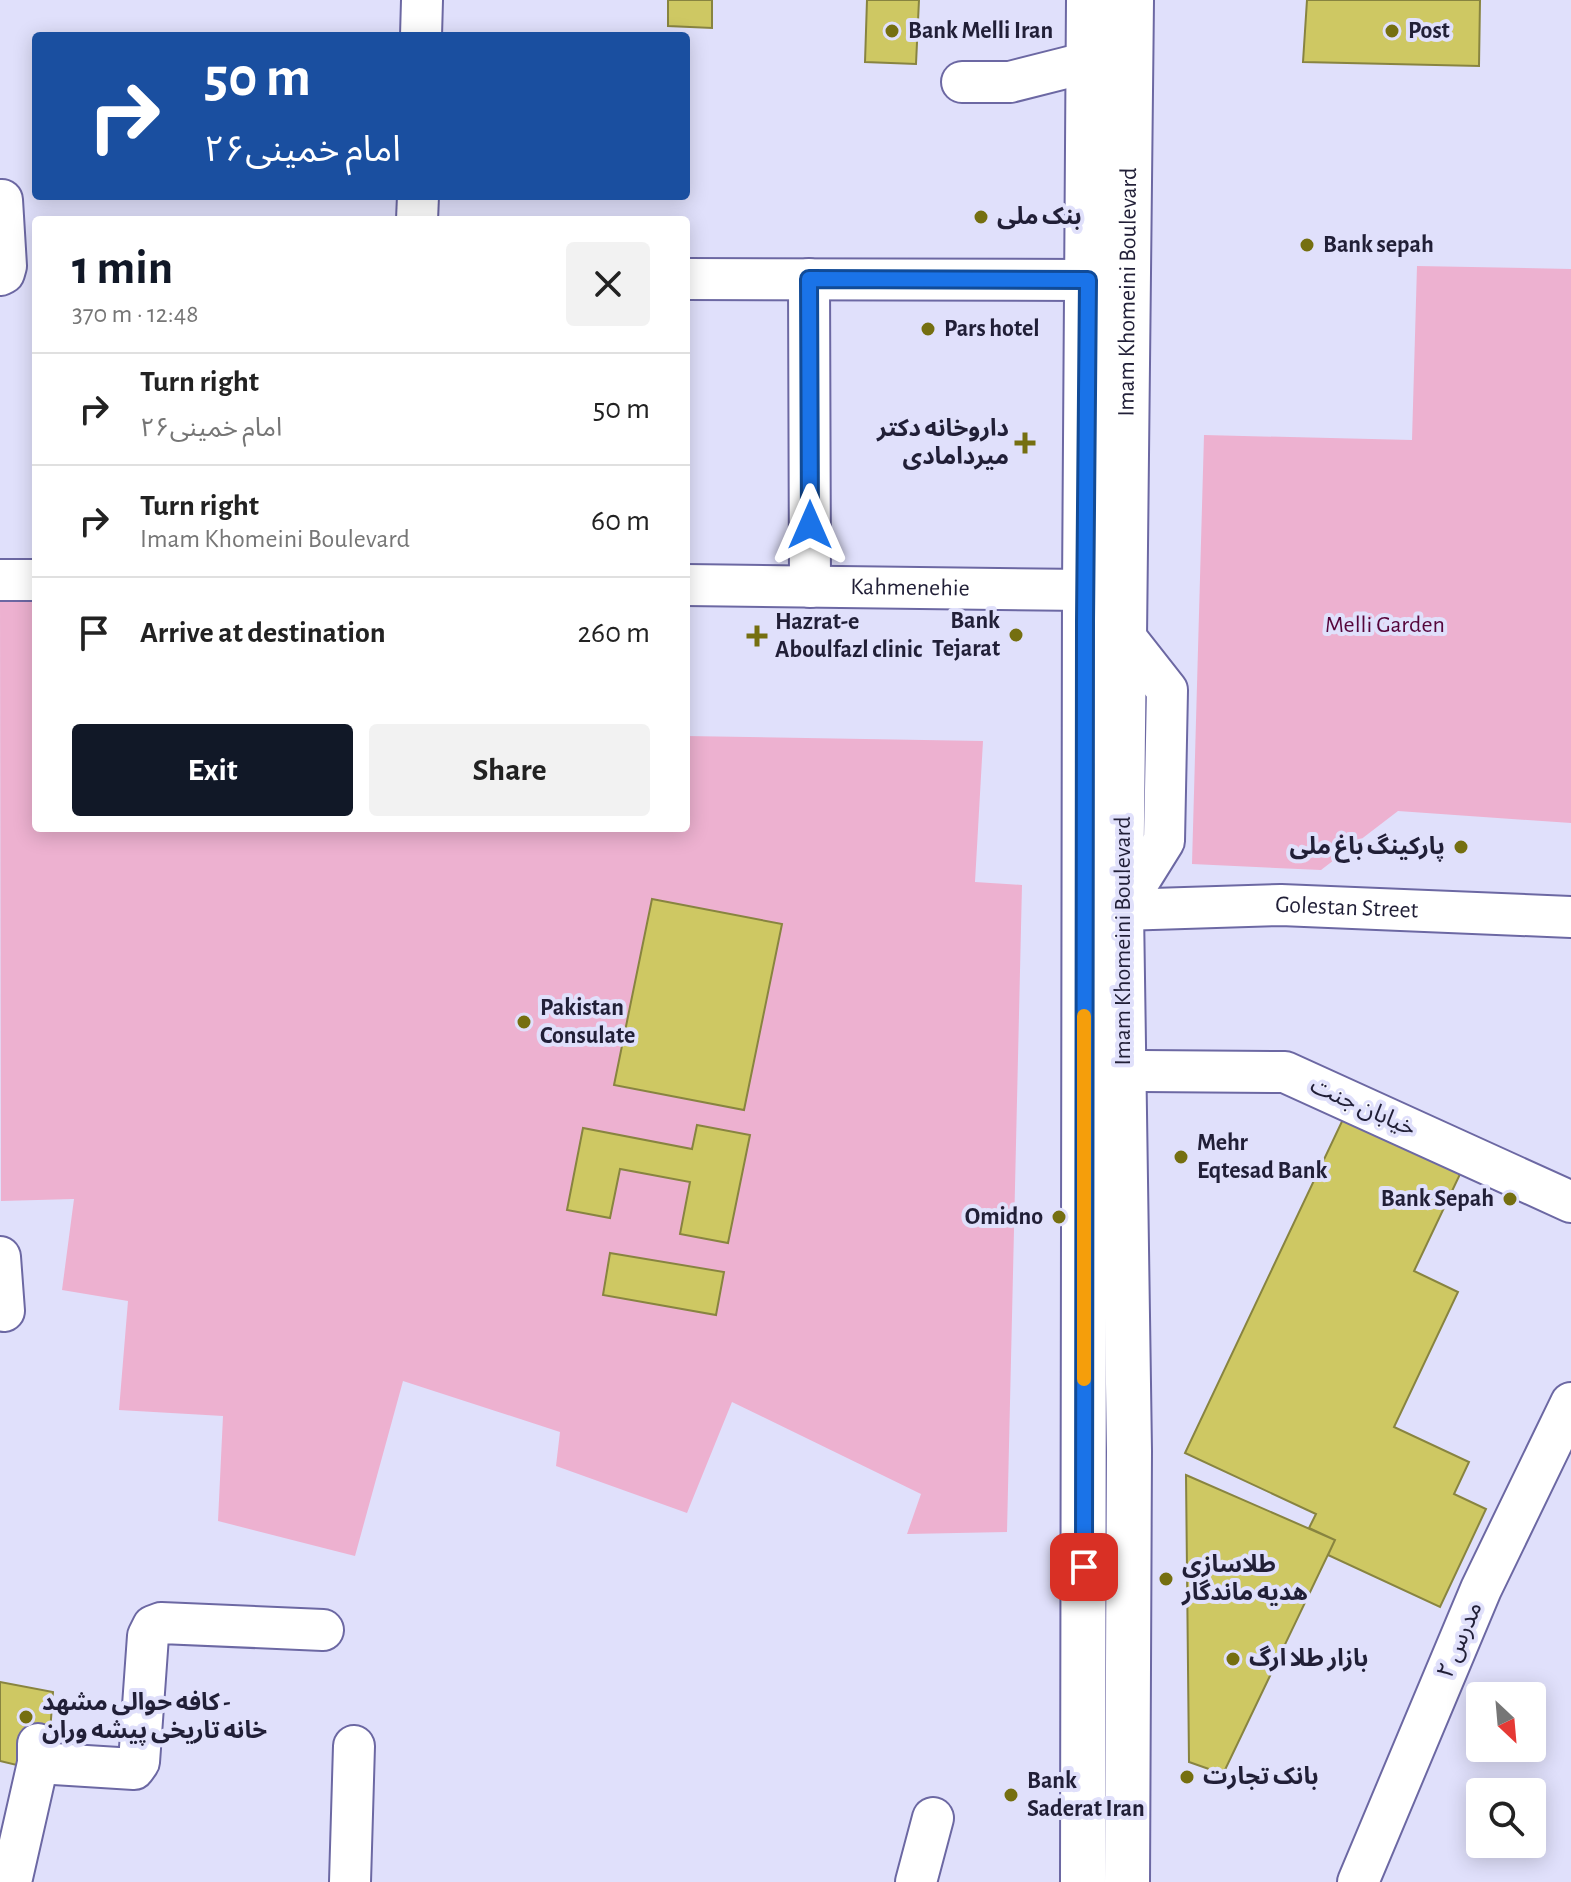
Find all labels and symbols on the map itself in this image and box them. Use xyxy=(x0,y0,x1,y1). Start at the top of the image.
place label: Bank Melli Iran xyxy=(908,19,1053,43)
place label: Post xyxy=(1408,19,1450,43)
marker: Bank Melli Iran xyxy=(883,22,901,40)
marker: Post xyxy=(1383,22,1401,40)
street label: Imam Khomeini Boulevard xyxy=(1114,167,1141,417)
place label: بنک ملی xyxy=(997,205,1082,230)
marker: بنک ملی xyxy=(972,208,990,226)
place label: Bank sepah xyxy=(1323,233,1434,257)
marker: Bank sepah xyxy=(1298,236,1316,254)
place label: Pars hotel xyxy=(944,317,1039,341)
marker: Pars hotel xyxy=(919,320,937,338)
place label: داروخانه دکتر میردامادی xyxy=(876,417,1009,470)
marker: داروخانه دکتر میردامادی xyxy=(1016,434,1034,452)
position arrow xyxy=(768,483,852,567)
street label: Kahmenehie xyxy=(850,575,970,601)
place label: Bank Tejarat xyxy=(932,609,1000,661)
place label: Hazrat-e Aboulfazl clinic xyxy=(775,610,922,662)
park label: Melli Garden xyxy=(1325,613,1445,637)
marker: Hazrat-e Aboulfazl clinic xyxy=(746,625,768,647)
marker: Bank Tejarat xyxy=(1007,626,1025,644)
street label: Imam Khomeini Boulevard xyxy=(1111,816,1135,1066)
place label: پارکینگ باغ ملی xyxy=(1290,833,1445,863)
marker: پارکینگ باغ ملی xyxy=(1452,838,1470,856)
street label: Golestan Street xyxy=(1275,893,1419,923)
place label: Pakistan Consulate xyxy=(540,996,635,1048)
marker: Pakistan Consulate xyxy=(515,1013,533,1031)
street label: خیابان جنت xyxy=(1306,1073,1419,1142)
place label: Mehr Eqtesad Bank xyxy=(1197,1131,1328,1183)
marker: Mehr Eqtesad Bank xyxy=(1172,1148,1190,1166)
place label: Bank Sepah xyxy=(1381,1187,1494,1211)
marker: Bank Sepah xyxy=(1501,1190,1519,1208)
place label: Omidno xyxy=(965,1205,1043,1229)
marker: Omidno xyxy=(1050,1208,1068,1226)
pin xyxy=(1050,1533,1118,1601)
place label: طلاسازی هدیه ماندگار xyxy=(1181,1553,1308,1606)
marker: طلاسازی هدیه ماندگار xyxy=(1157,1570,1175,1588)
street label: مدرس ۲ xyxy=(1433,1598,1488,1682)
place label: بازار طلا ارگ xyxy=(1249,1645,1368,1672)
marker: بازار طلا ارگ xyxy=(1224,1650,1242,1668)
north arrow xyxy=(1466,1682,1546,1762)
place label: کافه حوالی مشهد - خانه تاریخی پیشه وران xyxy=(42,1690,267,1746)
marker: کافه حوالی مشهد - خانه تاریخی پیشه وران xyxy=(17,1708,35,1726)
place label: بانک تجارت xyxy=(1203,1765,1319,1790)
marker: بانک تجارت xyxy=(1178,1768,1196,1786)
place label: Bank Saderat Iran xyxy=(1027,1769,1145,1821)
marker: Bank Saderat Iran xyxy=(1002,1786,1020,1804)

